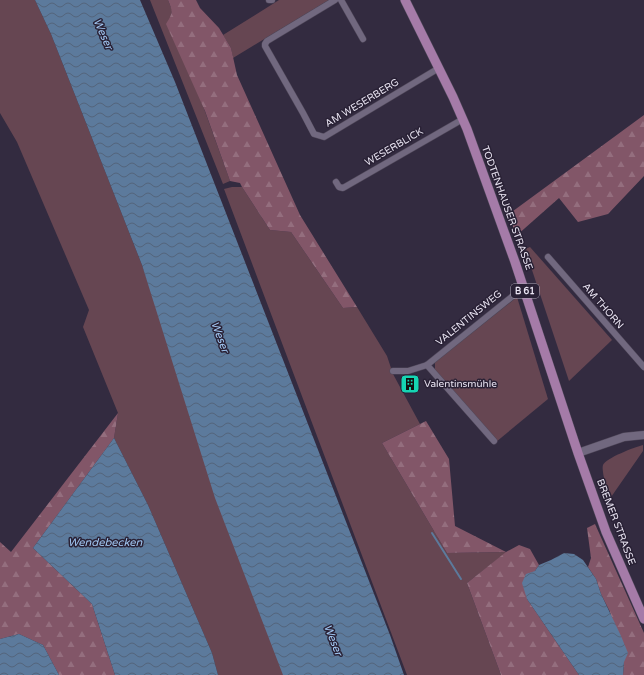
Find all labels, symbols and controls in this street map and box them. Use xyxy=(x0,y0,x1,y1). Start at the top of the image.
water label: Weser xyxy=(90,16,116,53)
street label: AM WESERBERG xyxy=(323,76,401,130)
street label: WESERBLICK xyxy=(363,125,426,169)
street label: TODTENHAUSER STRASSE xyxy=(479,144,535,272)
street label: AM THORN xyxy=(580,281,626,331)
road number: B 61 xyxy=(511,284,539,298)
street label: VALENTINSWEG xyxy=(434,288,504,348)
water label: Weser xyxy=(208,319,233,356)
building icon: Valentinsmühle xyxy=(399,373,421,395)
place label: Valentinsmühle xyxy=(424,378,497,390)
street label: BREMER STRASSE xyxy=(594,477,638,567)
water label: Wendebecken xyxy=(68,536,143,549)
water label: Weser xyxy=(321,622,346,659)

